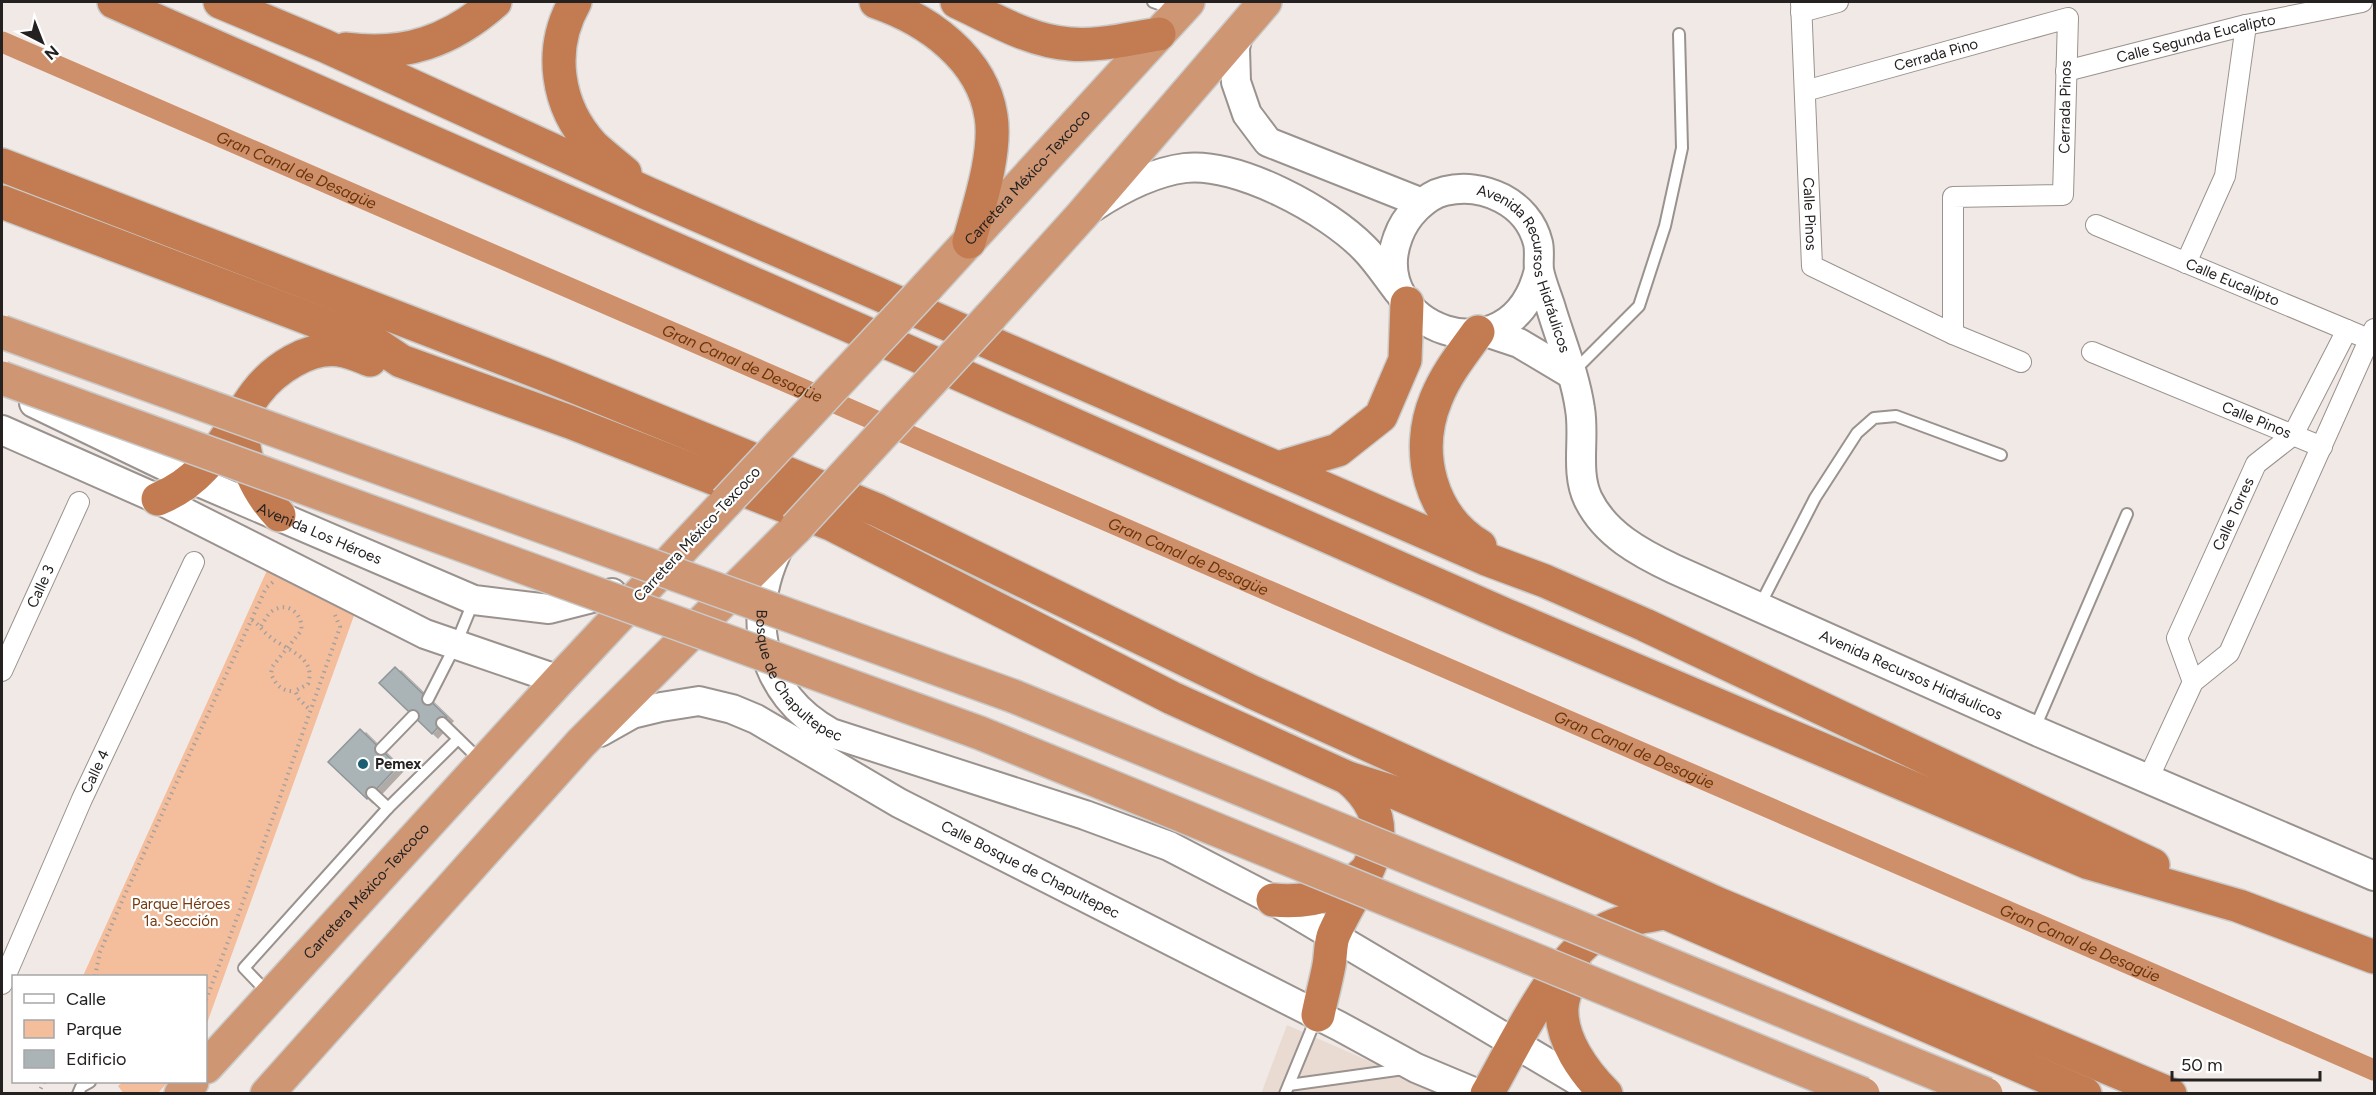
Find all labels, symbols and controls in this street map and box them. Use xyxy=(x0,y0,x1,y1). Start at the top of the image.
street label: Calle Segunda Eucalipto xyxy=(2115,10,2277,67)
north arrow xyxy=(12,12,72,72)
street label: Cerrada Pino xyxy=(1892,34,1980,75)
text: N xyxy=(41,42,63,64)
street label: Cerrada Pinos xyxy=(2055,60,2075,154)
street label: Carretera México-Texcoco xyxy=(961,106,1094,249)
water label: Gran Canal de Desagüe xyxy=(214,127,380,213)
street label: Calle Pinos xyxy=(1799,177,1820,251)
street label: Avenida Recursos Hidráulicos xyxy=(1475,181,1574,355)
street label: Calle Eucalipto xyxy=(2183,254,2282,310)
water label: Gran Canal de Desagüe xyxy=(659,320,826,406)
street label: Calle Pinos xyxy=(2219,398,2294,442)
street label: Carretera México-Texcoco xyxy=(630,463,764,605)
street label: Calle Torres xyxy=(2209,475,2258,553)
street label: Avenida Los Héroes xyxy=(255,499,384,568)
water label: Gran Canal de Desagüe xyxy=(1105,513,1272,599)
street label: Calle 3 xyxy=(23,562,58,611)
street label: Bosque de Chapultepec xyxy=(752,609,844,745)
street label: Avenida Recursos Hidráulicos xyxy=(1817,626,2005,724)
water label: Gran Canal de Desagüe xyxy=(1551,706,1718,793)
street label: Calle 4 xyxy=(77,747,113,796)
place label: Pemex xyxy=(375,755,421,773)
marker: Pemex xyxy=(356,757,370,771)
street label: Calle Bosque de Chapultepec xyxy=(938,817,1123,922)
street label: Carretera México-Texcoco xyxy=(300,819,433,963)
park label: Parque Héroes 1a. Sección xyxy=(132,895,230,930)
water label: Gran Canal de Desagüe xyxy=(1997,900,2163,986)
legend xyxy=(12,975,207,1083)
text: Calle xyxy=(66,988,106,1010)
text: Parque xyxy=(66,1018,122,1040)
scale bar xyxy=(2172,1044,2320,1082)
text: Edificio xyxy=(66,1048,127,1070)
text: 50 m xyxy=(2181,1054,2223,1076)

